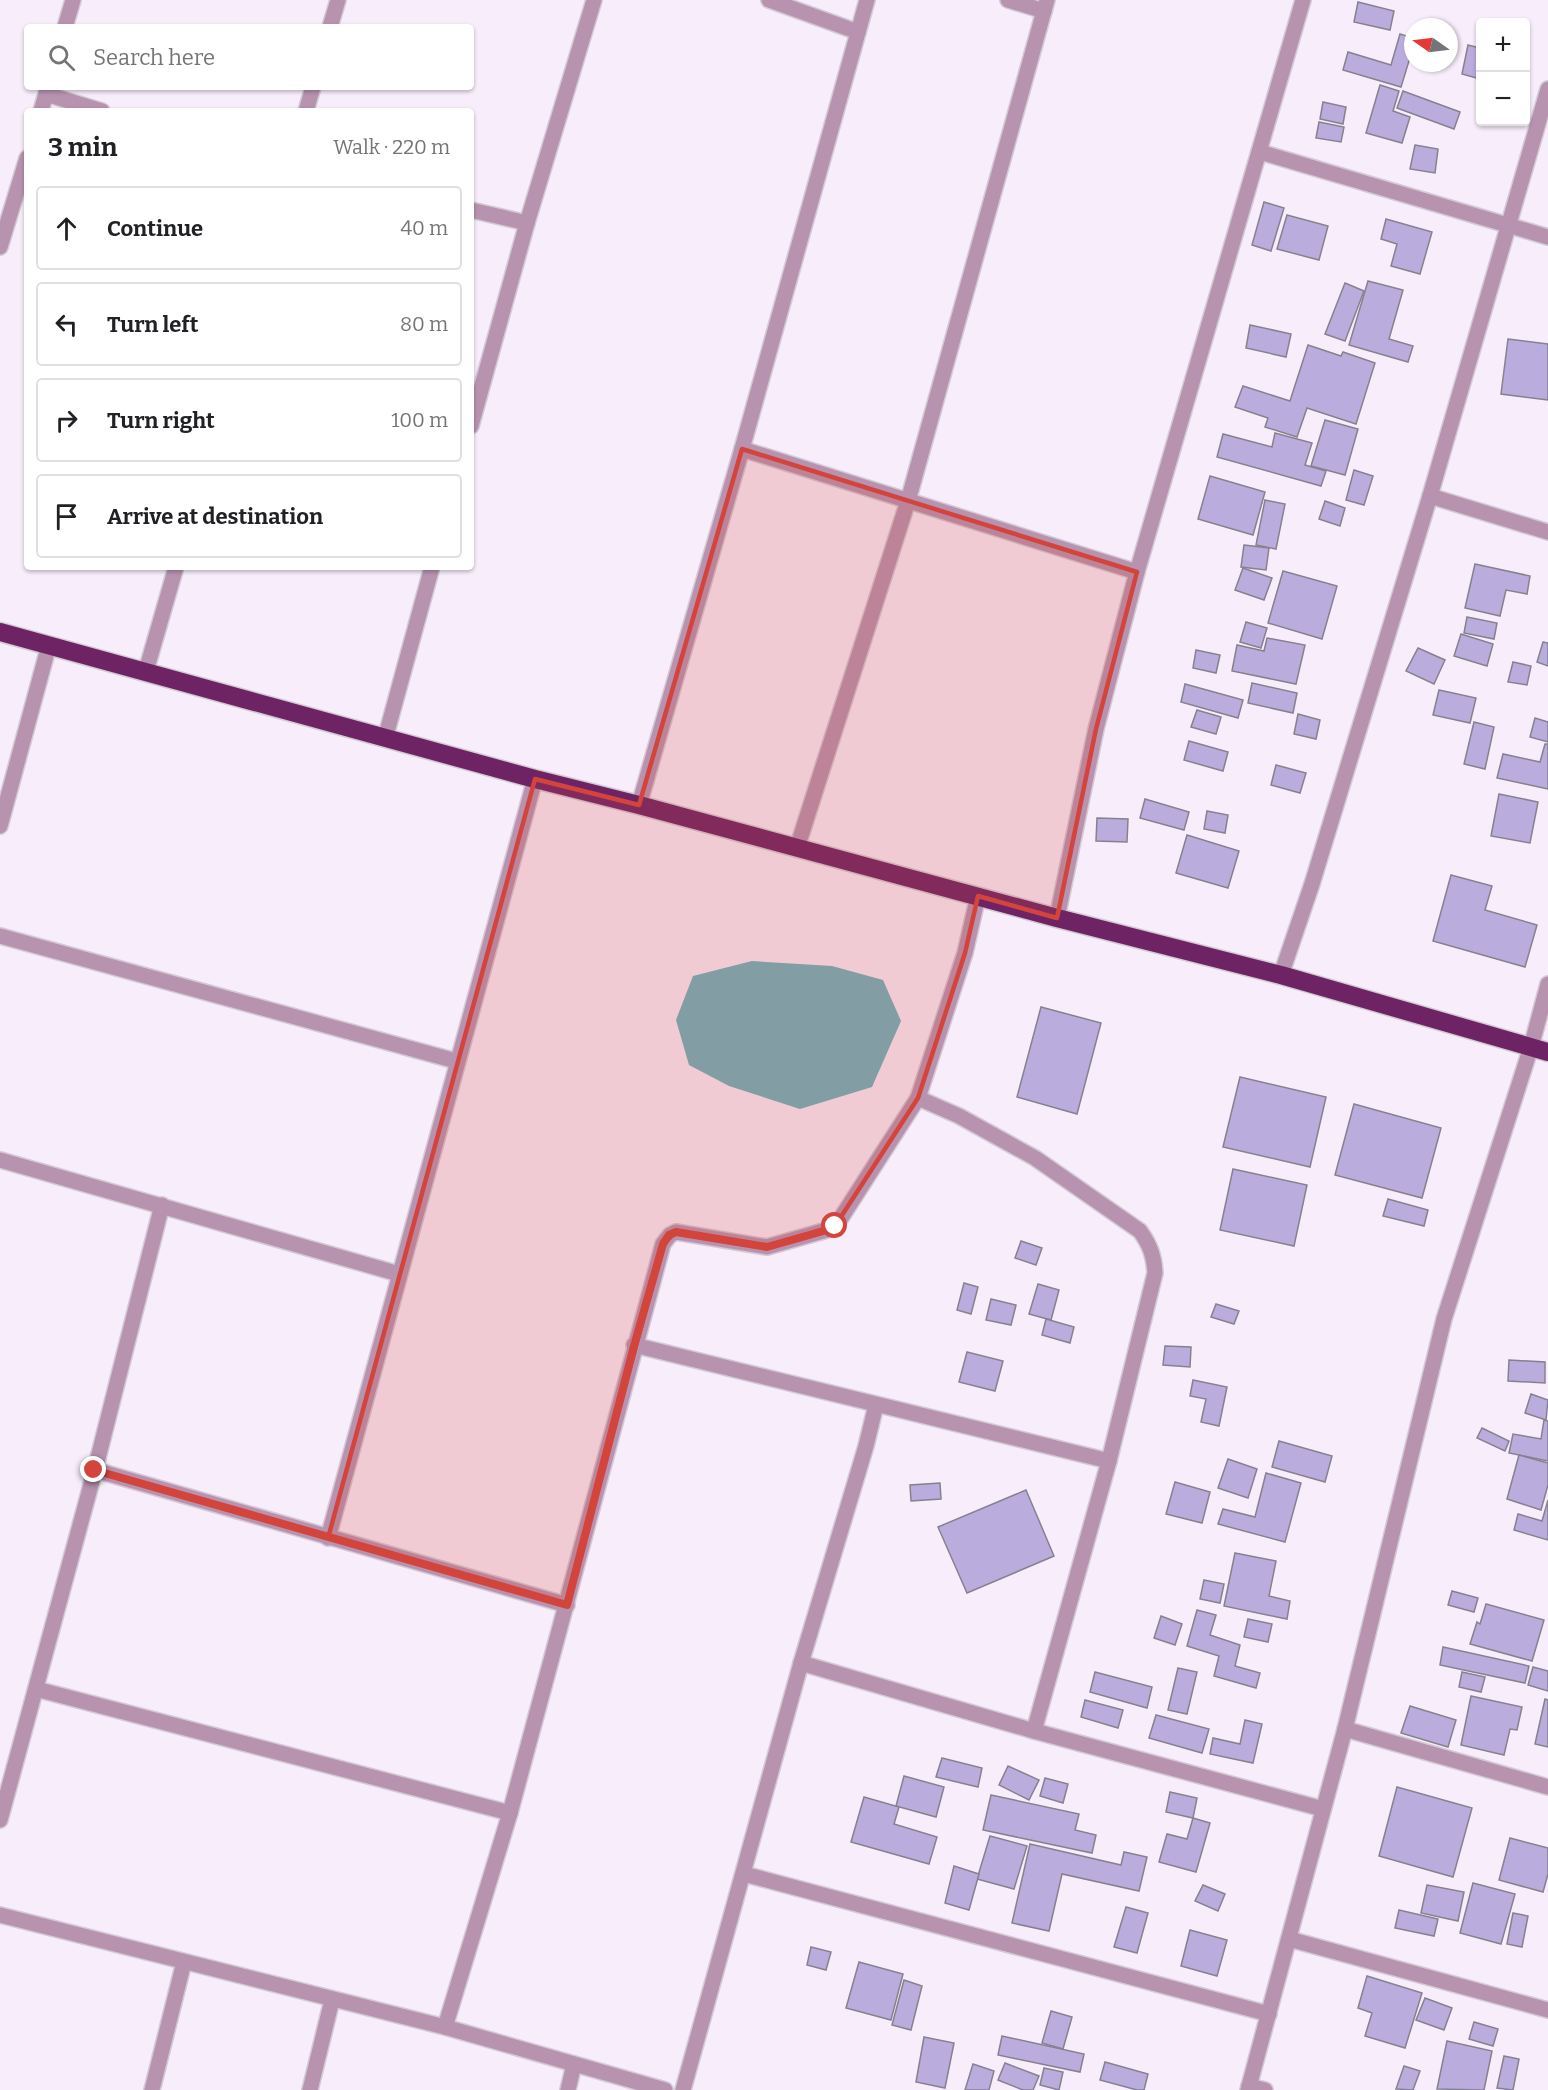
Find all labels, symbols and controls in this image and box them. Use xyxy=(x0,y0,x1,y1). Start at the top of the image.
north arrow xyxy=(1404,18,1458,72)
map controls xyxy=(1476,18,1530,126)
button: + xyxy=(1476,18,1530,72)
search box xyxy=(24,24,474,90)
icon: search xyxy=(45,41,78,74)
text: Search here xyxy=(93,44,215,71)
button: − xyxy=(1476,72,1530,126)
text: 3 min xyxy=(48,132,117,163)
text: Walk · 220 m xyxy=(333,135,450,159)
icon: ahead xyxy=(50,212,83,245)
text: Continue xyxy=(107,215,203,242)
text: 40 m xyxy=(400,216,448,240)
icon: left xyxy=(50,308,83,341)
text: Turn left xyxy=(107,311,199,338)
text: 80 m xyxy=(400,312,448,336)
icon: right xyxy=(50,404,83,437)
text: Turn right xyxy=(107,407,215,434)
text: 100 m xyxy=(391,408,448,432)
icon: arrive xyxy=(50,500,83,533)
text: Arrive at destination xyxy=(107,503,323,530)
route start xyxy=(821,1212,847,1238)
route end xyxy=(80,1456,106,1482)

